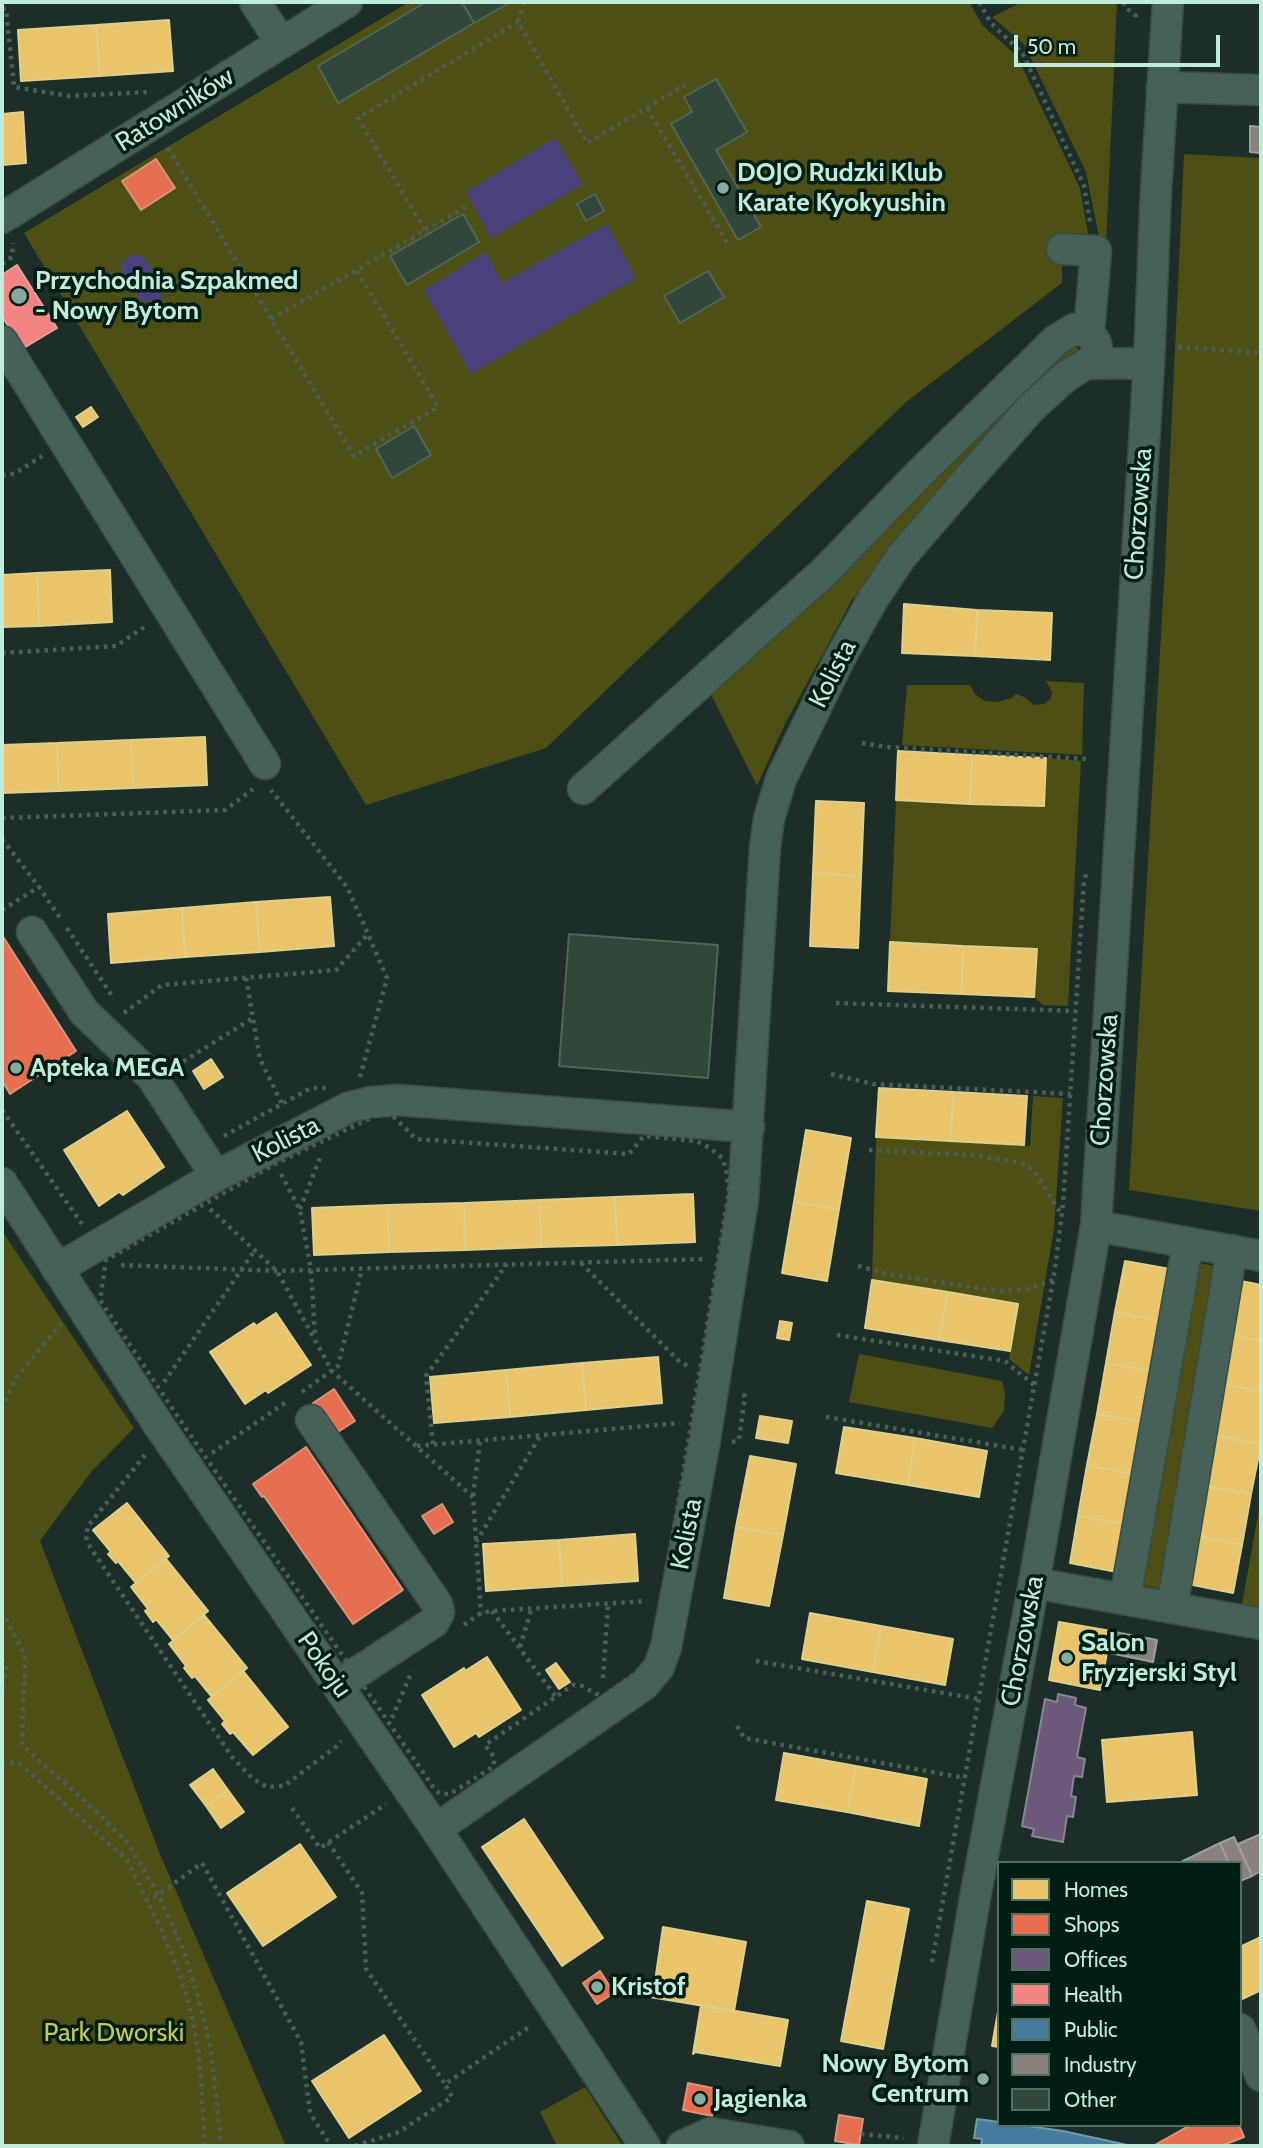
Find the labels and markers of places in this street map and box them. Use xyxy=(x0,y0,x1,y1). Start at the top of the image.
place label: DOJO Rudzki Klub Karate Kyokyushin xyxy=(737,157,946,218)
marker: DOJO Rudzki Klub Karate Kyokyushin xyxy=(715,180,731,196)
place label: Przychodnia Szpakmed - Nowy Bytom xyxy=(35,265,298,326)
marker: Przychodnia Szpakmed - Nowy Bytom xyxy=(9,286,29,306)
place label: Apteka MEGA xyxy=(30,1052,184,1084)
marker: Apteka MEGA xyxy=(8,1060,24,1076)
place label: Salon Fryzjerski Styl xyxy=(1081,1627,1237,1688)
marker: Salon Fryzjerski Styl xyxy=(1059,1650,1075,1666)
place label: Kristof xyxy=(611,1971,686,2003)
marker: Kristof xyxy=(589,1979,605,1995)
place label: Nowy Bytom Centrum xyxy=(822,2048,969,2110)
marker: Nowy Bytom Centrum xyxy=(975,2071,991,2087)
place label: Jagienka xyxy=(714,2083,807,2115)
marker: Jagienka xyxy=(692,2091,708,2107)

